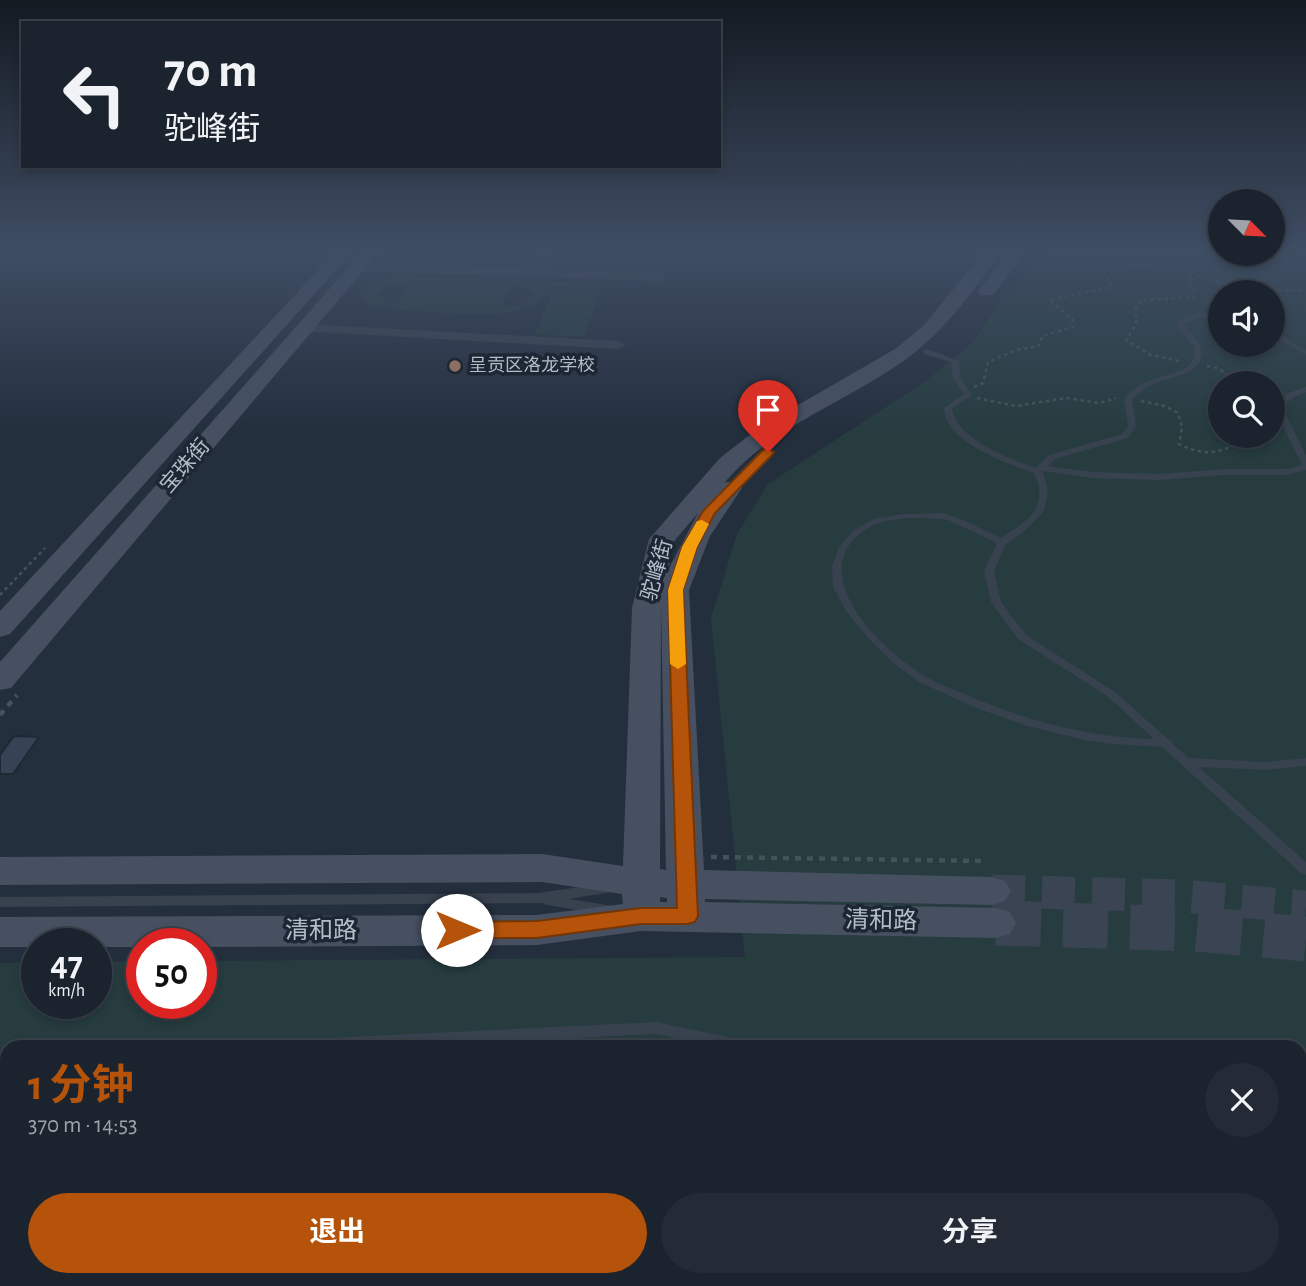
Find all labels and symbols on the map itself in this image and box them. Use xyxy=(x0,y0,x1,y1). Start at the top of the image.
north arrow xyxy=(1208,189,1284,266)
place label: 呈贡区洛龙学校 xyxy=(469,355,595,375)
marker: 呈贡区洛龙学校 xyxy=(447,358,463,374)
pin xyxy=(738,380,798,452)
street label: 宝珠街 xyxy=(156,435,214,497)
street label: 驼峰街 xyxy=(637,537,676,603)
position arrow xyxy=(420,893,494,967)
street label: 清和路 xyxy=(845,906,917,934)
street label: 清和路 xyxy=(285,917,357,943)
speed limit sign: 50 xyxy=(126,928,217,1019)

